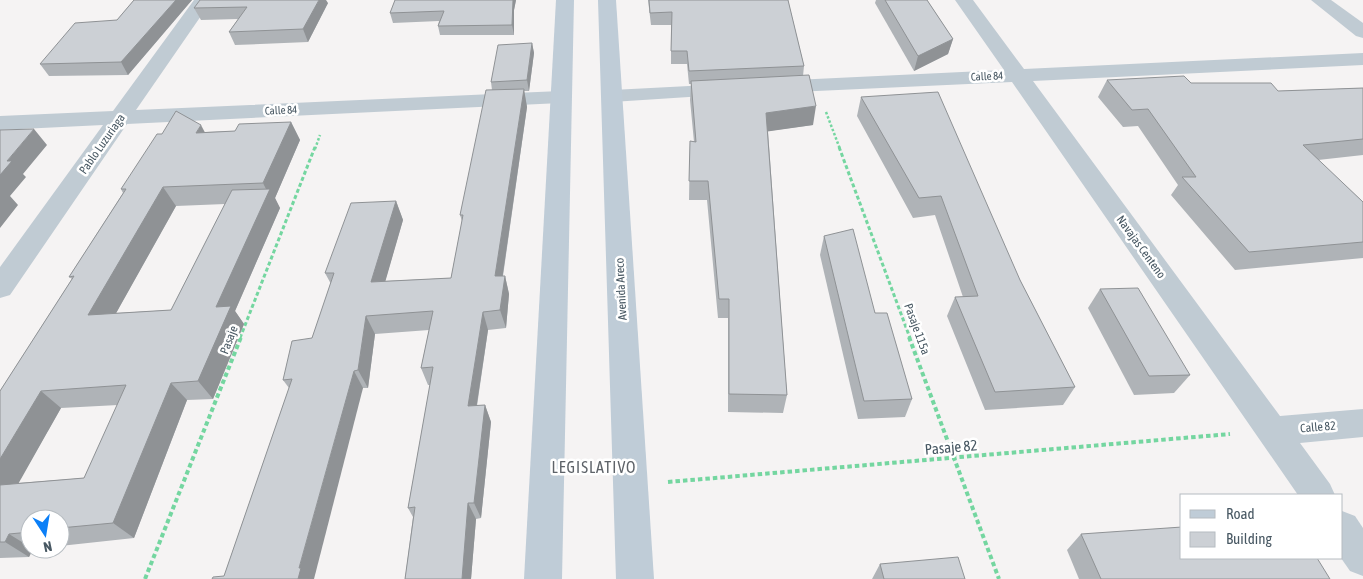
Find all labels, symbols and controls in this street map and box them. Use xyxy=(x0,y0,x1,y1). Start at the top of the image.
street label: Calle 84 xyxy=(970,69,1004,83)
street label: Calle 84 xyxy=(264,103,298,117)
street label: Pablo Luzuriaga xyxy=(76,111,128,177)
street label: Navajas Centeno xyxy=(1114,213,1169,281)
street label: Avenida Areco xyxy=(612,257,630,321)
street label: Pasaje 115a xyxy=(901,302,933,356)
street label: Pasaje xyxy=(217,324,241,356)
street label: Calle 82 xyxy=(1300,418,1336,436)
street label: Pasaje 82 xyxy=(924,436,978,458)
district label: LEGISLATIVO xyxy=(552,458,636,476)
legend xyxy=(1180,494,1343,559)
text: Road xyxy=(1226,505,1255,522)
north arrow xyxy=(20,509,70,559)
text: Building xyxy=(1226,530,1272,547)
text: N xyxy=(42,538,53,555)

